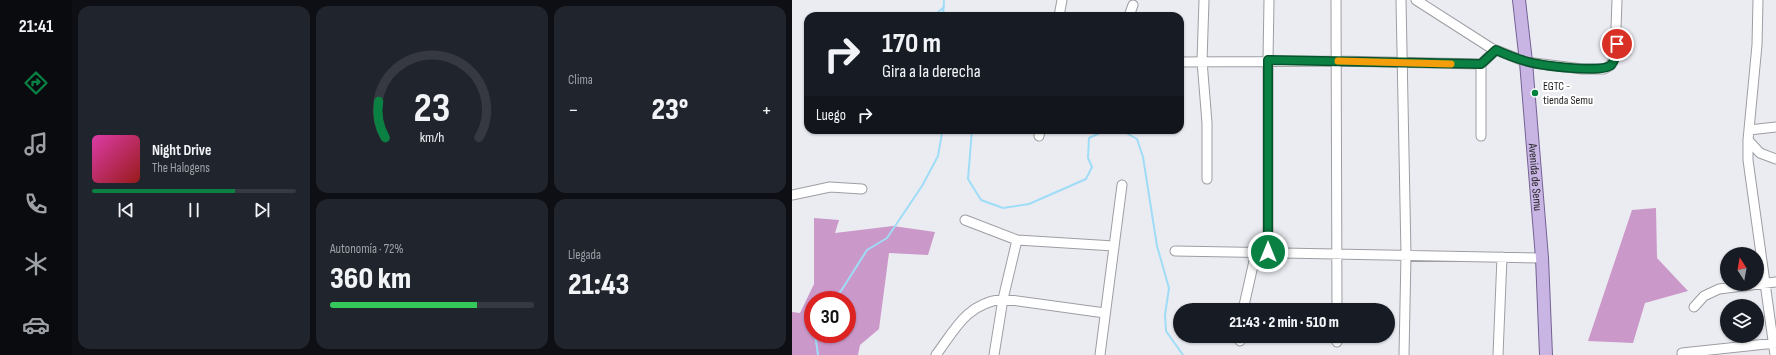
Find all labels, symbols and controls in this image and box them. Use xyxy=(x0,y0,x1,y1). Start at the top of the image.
text: 21:41 xyxy=(19,16,53,37)
text: 170 m xyxy=(882,27,941,60)
pin xyxy=(1600,27,1634,61)
icon: right xyxy=(816,28,868,80)
icon: arrive xyxy=(1606,33,1628,55)
text: Gira a la derecha xyxy=(882,61,981,82)
icon: directions xyxy=(22,69,50,97)
text: Clima xyxy=(568,72,593,88)
place label: EGTC - tienda Semu xyxy=(1543,79,1593,108)
text: 23 xyxy=(414,83,450,132)
marker: EGTC - tienda Semu xyxy=(1530,88,1540,98)
text: 23° xyxy=(652,92,688,128)
text: − xyxy=(568,97,579,124)
text: + xyxy=(761,97,772,124)
icon: right xyxy=(854,104,876,126)
text: Luego xyxy=(816,106,846,125)
text: km/h xyxy=(420,128,444,145)
icon: music xyxy=(22,130,50,158)
text: Night Drive xyxy=(152,141,211,160)
street label: Avenida de Semu xyxy=(1525,142,1546,212)
text: The Halogens xyxy=(152,160,210,176)
icon: phone xyxy=(22,190,50,218)
icon: previous xyxy=(115,199,137,221)
icon: pause xyxy=(183,199,205,221)
icon: next xyxy=(251,199,273,221)
position arrow xyxy=(1247,231,1289,273)
text: Autonomía · 72% xyxy=(330,241,404,257)
text: Llegada xyxy=(568,247,601,263)
north arrow xyxy=(1720,247,1764,291)
map controls xyxy=(1720,247,1764,343)
icon: climate xyxy=(22,250,50,278)
text: 360 km xyxy=(330,261,411,297)
text: 21:43 xyxy=(568,267,629,303)
speed limit sign: 30 xyxy=(804,291,856,343)
button: layers xyxy=(1720,299,1764,343)
icon: car xyxy=(22,311,50,339)
text: 21:43 · 2 min · 510 m xyxy=(1229,313,1339,332)

